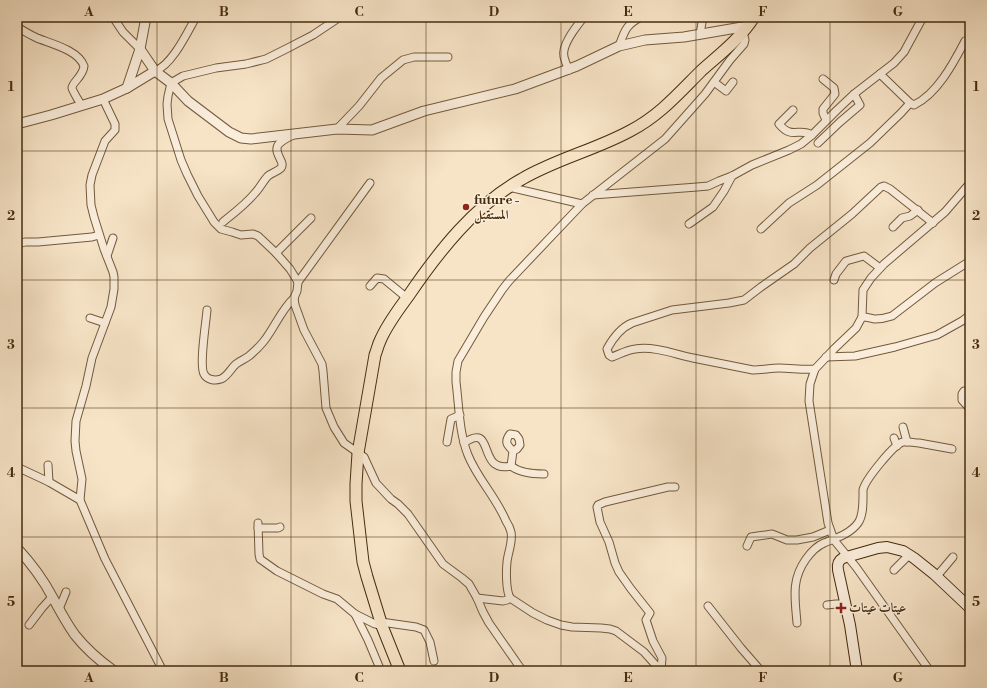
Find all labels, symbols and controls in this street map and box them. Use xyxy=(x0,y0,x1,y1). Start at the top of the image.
text: A xyxy=(83,4,94,20)
text: B xyxy=(219,4,229,20)
text: C xyxy=(354,4,364,20)
text: D xyxy=(489,4,499,20)
text: E xyxy=(623,4,633,20)
text: F xyxy=(758,4,768,20)
text: G xyxy=(893,4,904,20)
text: 1 xyxy=(8,79,15,95)
text: 1 xyxy=(973,79,980,95)
place label: future - المستقبل xyxy=(474,192,520,224)
marker: future - المستقبل xyxy=(461,202,471,212)
text: 2 xyxy=(7,208,15,224)
text: 2 xyxy=(972,208,980,224)
text: 3 xyxy=(7,337,15,353)
text: 3 xyxy=(972,337,980,353)
text: 4 xyxy=(7,465,16,481)
text: 4 xyxy=(972,465,981,481)
text: 5 xyxy=(7,594,15,610)
text: 5 xyxy=(972,594,980,610)
place label: عيتات عيتات xyxy=(849,600,906,616)
marker: عيتات عيتات xyxy=(836,603,846,613)
text: A xyxy=(83,670,94,686)
text: B xyxy=(219,670,229,686)
text: C xyxy=(354,670,364,686)
text: D xyxy=(489,670,499,686)
text: E xyxy=(623,670,633,686)
text: F xyxy=(758,670,768,686)
text: G xyxy=(893,670,904,686)

